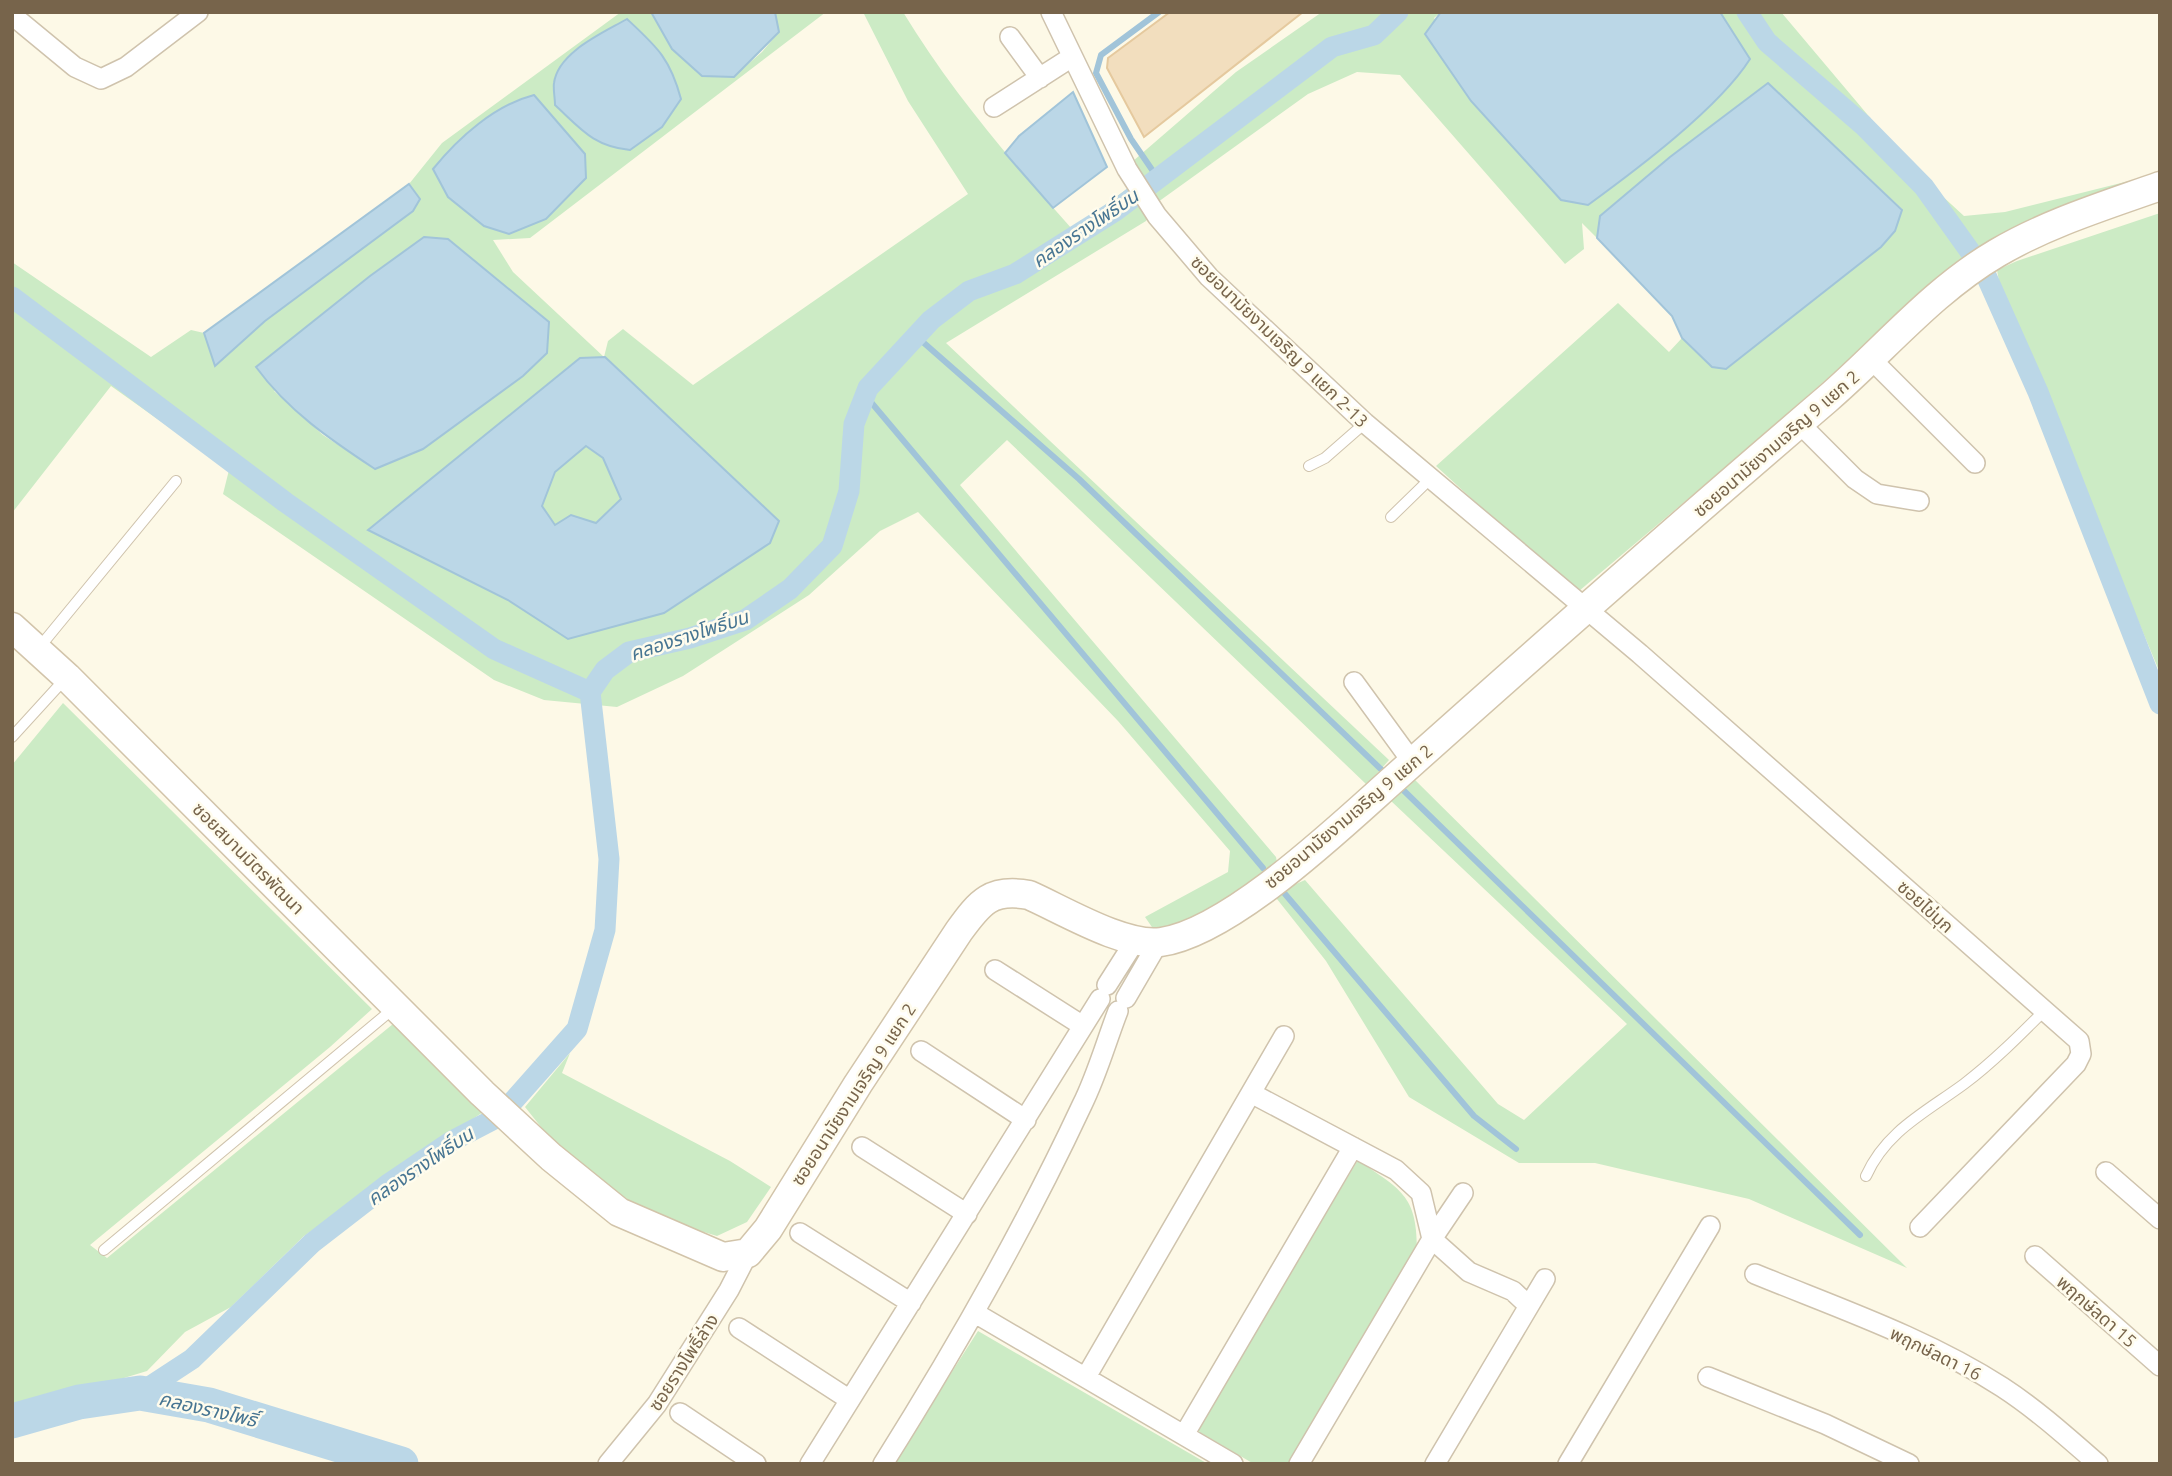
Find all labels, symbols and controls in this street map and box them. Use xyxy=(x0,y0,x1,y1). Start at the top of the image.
water label: คลองรางโพธิ์บน xyxy=(1028,184,1143,272)
street label: ซอยอนามัยงามเจริญ 9 แยก 2-13 xyxy=(1187,251,1373,431)
street label: ซอยอนามัยงามเจริญ 9 แยก 2 xyxy=(1689,366,1863,520)
water label: คลองรางโพธิ์บน xyxy=(627,605,752,664)
street label: ซอยอนามัยงามเจริญ 9 แยก 2 xyxy=(1260,740,1436,892)
street label: ซอยสมานมิตรพัฒนา xyxy=(189,798,309,918)
street label: ซอยไข่มุก xyxy=(1893,876,1958,938)
street label: ซอยอนามัยงามเจริญ 9 แยก 2 xyxy=(787,999,919,1189)
water label: คลองรางโพธิ์บน xyxy=(363,1122,478,1210)
street label: พฤกษ์ลดา 15 xyxy=(2053,1271,2141,1352)
street label: ซอยรางโพธิ์ล่าง xyxy=(644,1310,722,1414)
street label: พฤกษ์ลดา 16 xyxy=(1887,1322,1985,1385)
water label: คลองรางโพธิ์ xyxy=(157,1387,264,1432)

